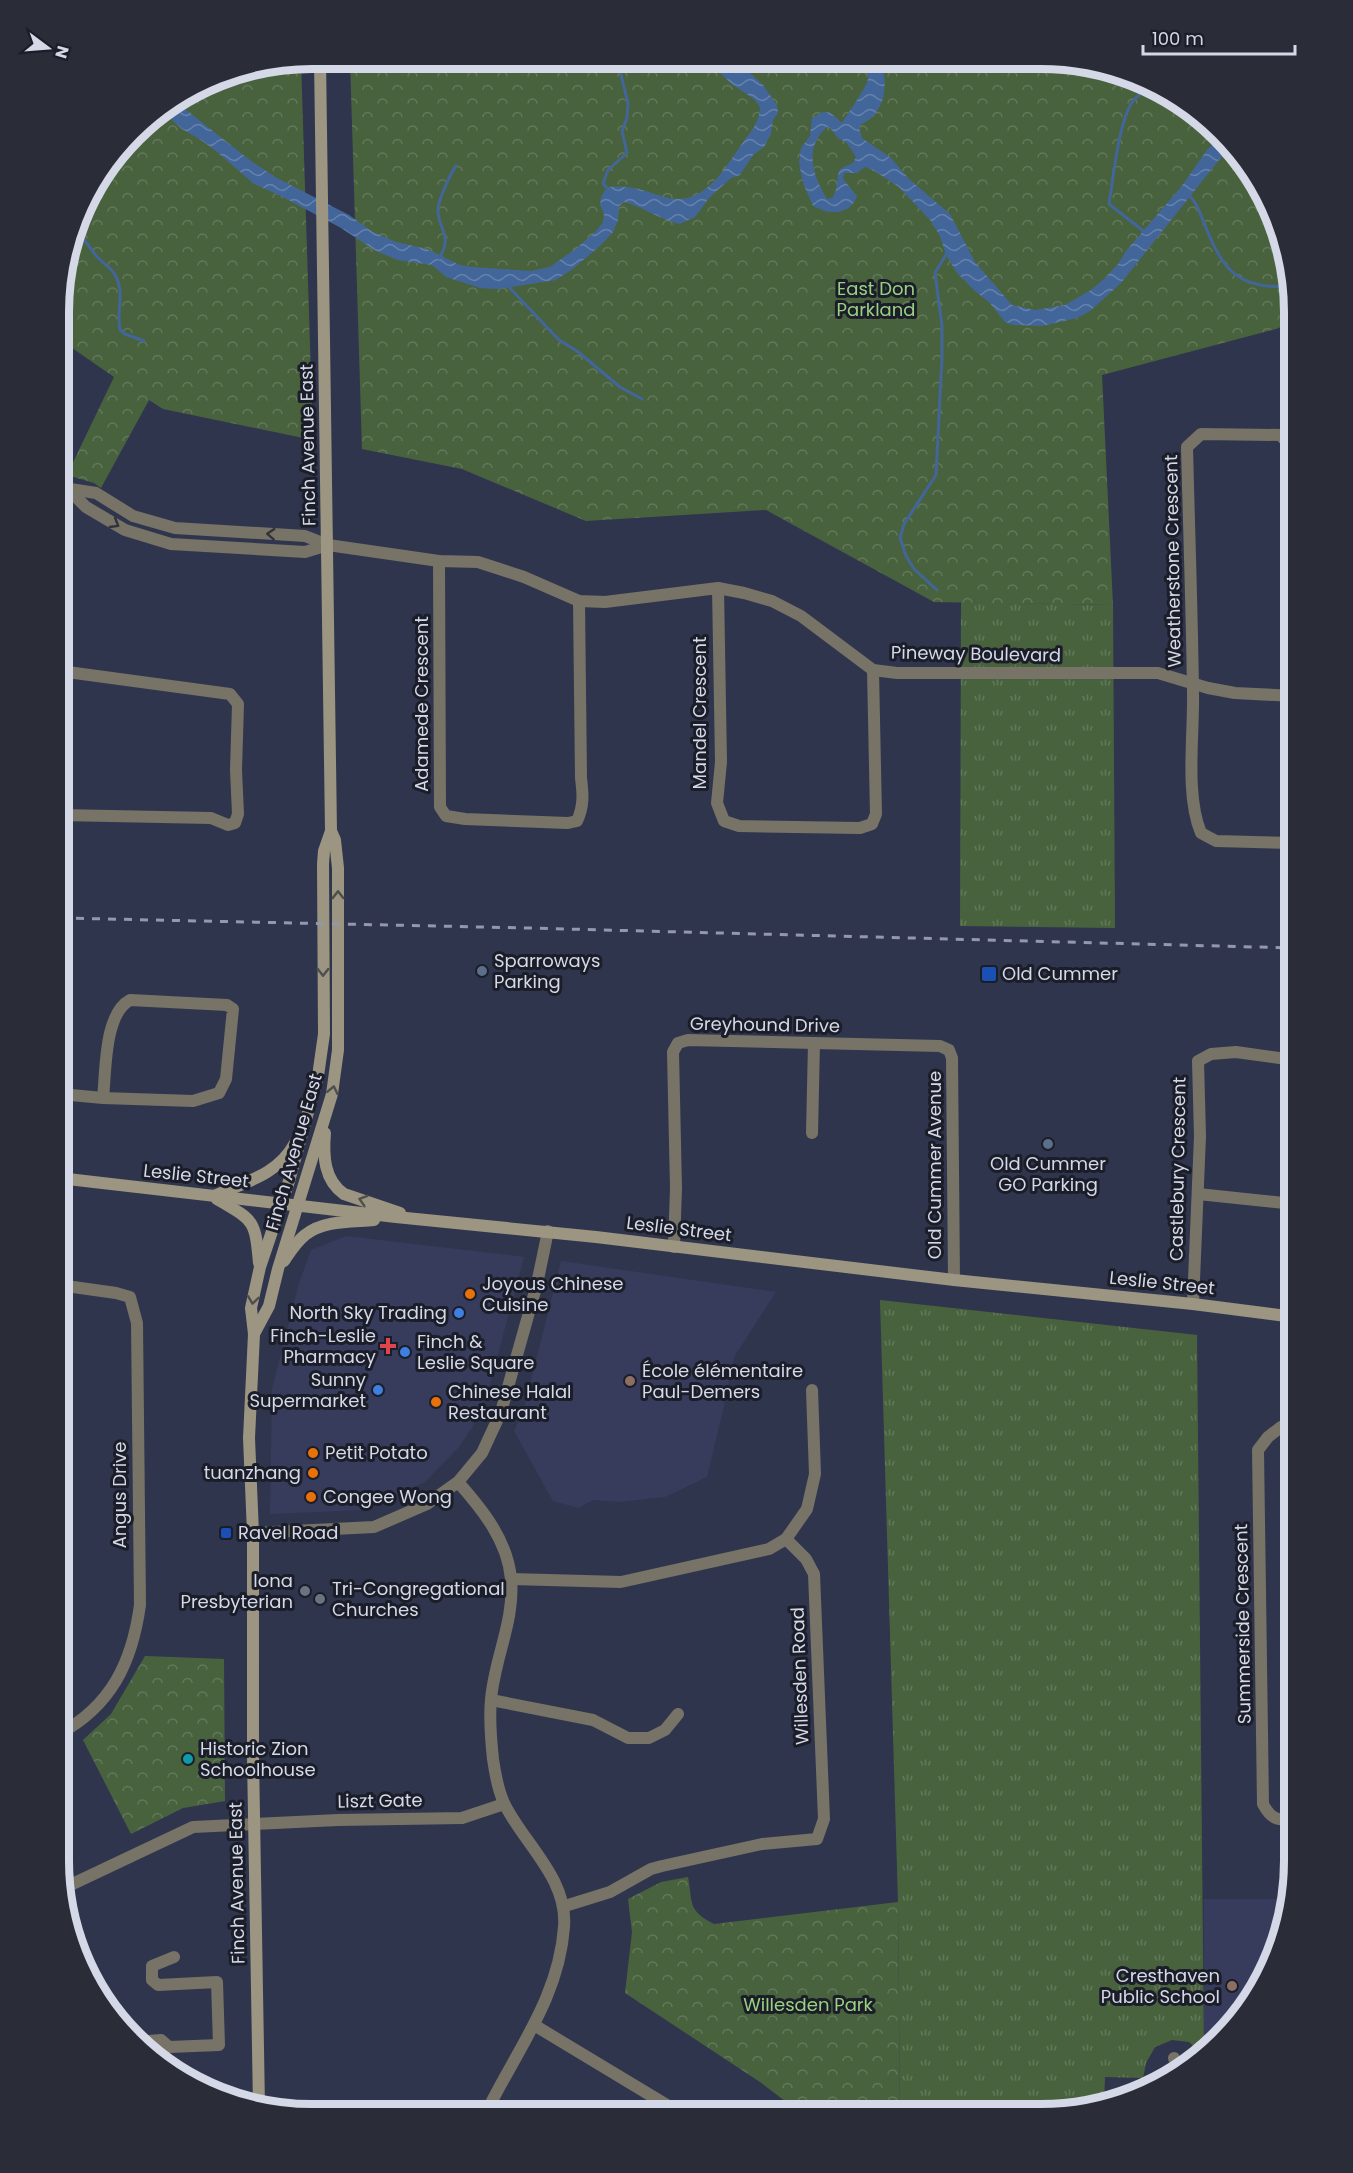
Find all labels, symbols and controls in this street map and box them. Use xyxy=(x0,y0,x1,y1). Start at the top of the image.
north arrow xyxy=(18,18,78,78)
scale bar xyxy=(1143,18,1294,56)
text: 100 m xyxy=(1152,26,1204,51)
text: N xyxy=(49,43,75,61)
park label: East Don Parkland xyxy=(837,276,915,322)
street label: Finch Avenue East xyxy=(294,364,321,526)
street label: Weatherstone Crescent xyxy=(1158,454,1187,668)
one-way arrow xyxy=(109,517,119,529)
one-way arrow xyxy=(267,527,276,540)
street label: Adamede Crescent xyxy=(409,616,434,792)
street label: Mandel Crescent xyxy=(687,636,712,790)
street label: Pineway Boulevard xyxy=(891,640,1061,667)
one-way arrow xyxy=(332,891,344,900)
place label: Sparroways Parking xyxy=(494,948,600,994)
place label: Old Cummer xyxy=(1002,961,1118,986)
marker: Sparroways Parking xyxy=(475,964,489,978)
marker: Old Cummer xyxy=(980,965,998,983)
one-way arrow xyxy=(317,968,329,977)
street label: Greyhound Drive xyxy=(690,1011,840,1038)
street label: Finch Avenue East xyxy=(259,1071,328,1233)
street label: Old Cummer Avenue xyxy=(922,1071,947,1259)
street label: Castlebury Crescent xyxy=(1163,1077,1192,1261)
one-way arrow xyxy=(326,1085,339,1095)
marker: Old Cummer GO Parking xyxy=(1041,1137,1055,1151)
place label: Old Cummer GO Parking xyxy=(990,1151,1106,1197)
street label: Leslie Street xyxy=(142,1158,250,1193)
one-way arrow xyxy=(358,1195,369,1207)
street label: Leslie Street xyxy=(625,1210,733,1247)
street label: Leslie Street xyxy=(1108,1265,1216,1300)
place label: Joyous Chinese Cuisine xyxy=(482,1271,624,1317)
marker: Joyous Chinese Cuisine xyxy=(463,1287,477,1301)
one-way arrow xyxy=(247,1295,259,1305)
place label: North Sky Trading xyxy=(290,1300,447,1325)
marker: North Sky Trading xyxy=(452,1306,466,1320)
place label: Finch-Leslie Pharmacy xyxy=(270,1323,376,1369)
place label: Finch & Leslie Square xyxy=(417,1329,534,1375)
marker: Finch-Leslie Pharmacy xyxy=(381,1339,395,1353)
marker: Finch & Leslie Square xyxy=(398,1345,412,1359)
place label: École élémentaire Paul-Demers xyxy=(642,1358,803,1404)
place label: Sunny Supermarket xyxy=(249,1367,366,1413)
marker: École élémentaire Paul-Demers xyxy=(623,1374,637,1388)
place label: Chinese Halal Restaurant xyxy=(448,1379,572,1425)
marker: Sunny Supermarket xyxy=(371,1383,385,1397)
marker: Chinese Halal Restaurant xyxy=(429,1395,443,1409)
place label: Petit Potato xyxy=(325,1440,428,1465)
street label: Angus Drive xyxy=(107,1442,132,1548)
marker: Petit Potato xyxy=(306,1446,320,1460)
place label: tuanzhang xyxy=(204,1460,301,1485)
marker: tuanzhang xyxy=(306,1466,320,1480)
place label: Congee Wong xyxy=(323,1484,452,1509)
marker: Congee Wong xyxy=(304,1490,318,1504)
place label: Ravel Road xyxy=(238,1520,338,1545)
street label: Summerside Crescent xyxy=(1228,1524,1257,1724)
marker: Ravel Road xyxy=(219,1526,233,1540)
place label: Iona Presbyterian xyxy=(180,1568,293,1614)
place label: Tri-Congregational Churches xyxy=(332,1576,505,1622)
marker: Iona Presbyterian xyxy=(298,1584,312,1598)
marker: Tri-Congregational Churches xyxy=(313,1592,327,1606)
street label: Willesden Road xyxy=(785,1607,814,1745)
place label: Historic Zion Schoolhouse xyxy=(200,1736,316,1782)
marker: Historic Zion Schoolhouse xyxy=(181,1752,195,1766)
street label: Liszt Gate xyxy=(337,1787,423,1814)
street label: Finch Avenue East xyxy=(223,1802,250,1964)
place label: Cresthaven Public School xyxy=(1101,1963,1220,2009)
marker: Cresthaven Public School xyxy=(1225,1979,1239,1993)
park label: Willesden Park xyxy=(743,1992,874,2017)

